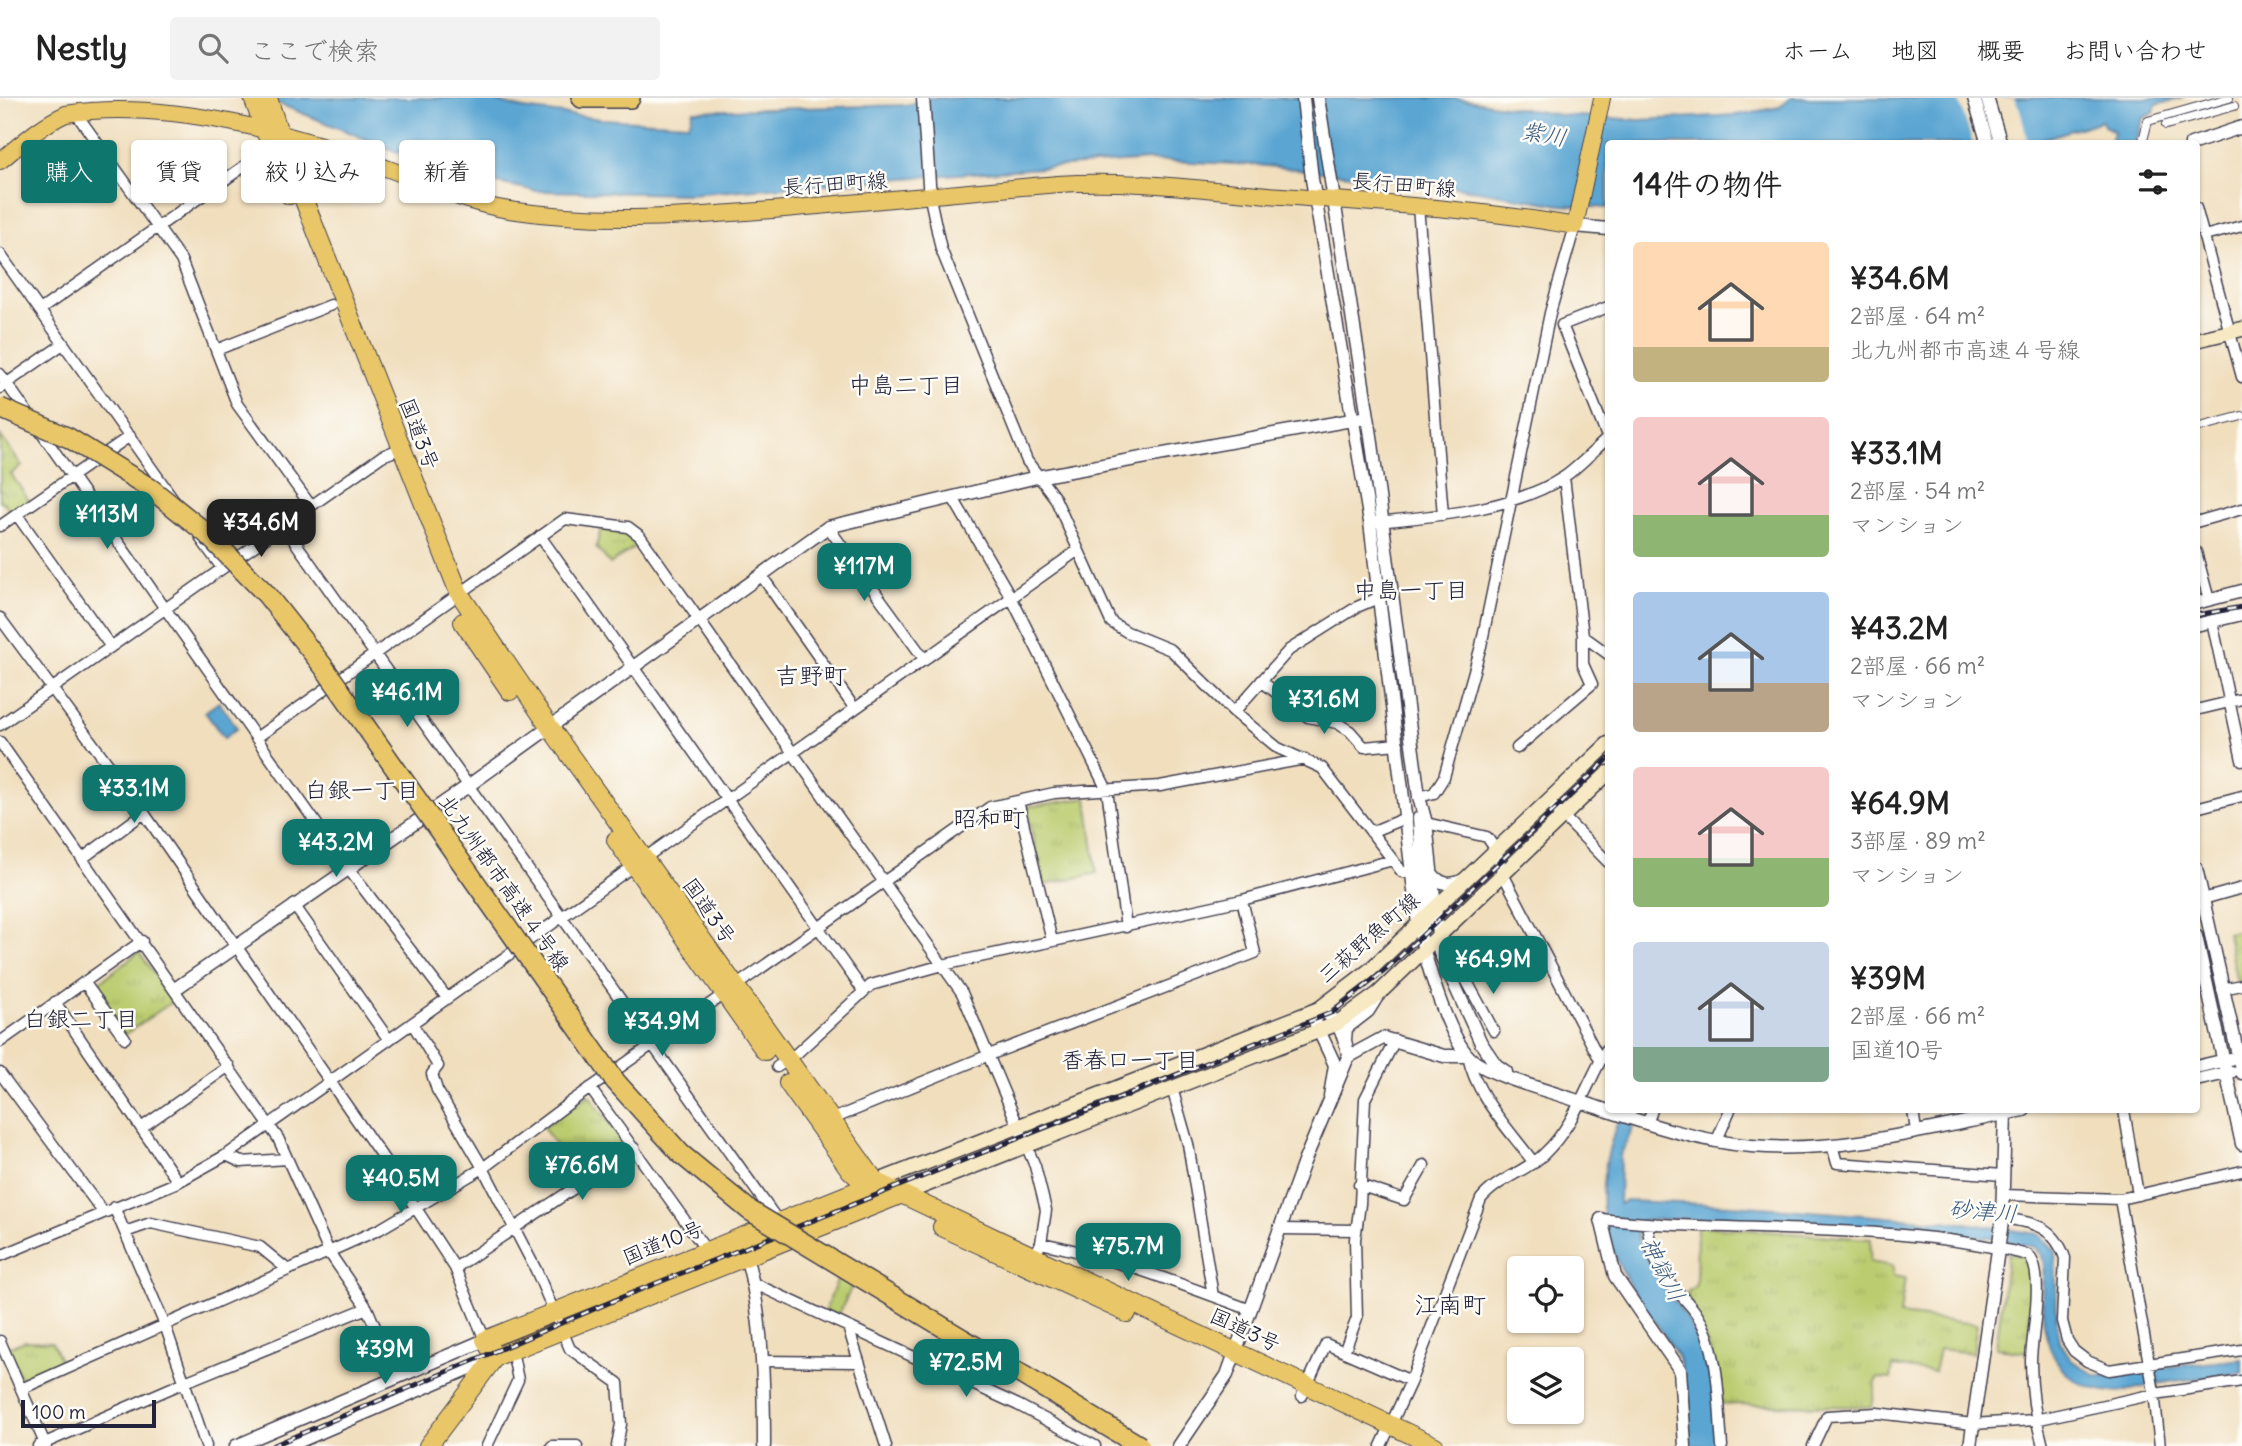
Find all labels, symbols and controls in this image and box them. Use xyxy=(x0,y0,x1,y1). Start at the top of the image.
search box xyxy=(170,17,660,80)
text: Nestly xyxy=(35,27,128,69)
icon: search xyxy=(194,29,232,67)
text: ここで検索 xyxy=(250,34,380,67)
text: ホーム xyxy=(1782,35,1853,65)
text: 地図 xyxy=(1891,35,1939,65)
text: 概要 xyxy=(1977,35,2025,65)
text: お問い合わせ xyxy=(2063,35,2207,65)
water label: 紫川 xyxy=(1519,115,1569,152)
chip: 購入 xyxy=(21,140,117,203)
chip: 賃貸 xyxy=(131,140,227,203)
chip: 絞り込み xyxy=(241,140,385,203)
chip: 新着 xyxy=(399,140,495,203)
icon: filters xyxy=(2134,163,2172,201)
text: 14件の物件 xyxy=(1633,165,1782,203)
street label: 長行田町線 xyxy=(782,166,888,201)
street label: 長行田町線 xyxy=(1351,166,1458,203)
text: ¥34.6M xyxy=(1850,259,1950,297)
icon: home xyxy=(1689,270,1773,354)
text: 2部屋 · 64 m² xyxy=(1850,301,1985,330)
text: 北九州都市高速４号線 xyxy=(1850,335,2080,364)
district label: 中島二丁目 xyxy=(849,370,964,399)
street label: 国道3号 xyxy=(393,394,445,474)
text: ¥33.1M xyxy=(1850,434,1943,472)
icon: home xyxy=(1689,445,1773,529)
text: 2部屋 · 54 m² xyxy=(1850,476,1985,505)
pin: ¥113M xyxy=(58,491,156,551)
text: ¥113M xyxy=(75,499,139,528)
pin: ¥34.6M xyxy=(204,500,318,559)
text: ¥34.6M xyxy=(223,507,299,536)
text: マンション xyxy=(1850,510,1964,539)
pin: ¥117M xyxy=(815,544,913,603)
text: ¥117M xyxy=(833,551,895,580)
district label: 中島一丁目 xyxy=(1354,575,1469,604)
text: ¥43.2M xyxy=(1850,609,1949,647)
icon: home xyxy=(1689,620,1773,704)
text: 2部屋 · 66 m² xyxy=(1850,651,1985,680)
district label: 吉野町 xyxy=(775,660,847,690)
pin: ¥46.1M xyxy=(350,670,464,729)
pin: ¥31.6M xyxy=(1267,676,1381,736)
text: ¥46.1M xyxy=(371,677,443,706)
text: ¥31.6M xyxy=(1288,684,1360,713)
text: マンション xyxy=(1850,685,1964,714)
pin: ¥33.1M xyxy=(77,766,191,825)
text: ¥33.1M xyxy=(98,773,170,802)
district label: 白銀一丁目 xyxy=(305,775,420,804)
text: ¥64.9M xyxy=(1850,784,1950,822)
street label: 北九州都市高速４号線 xyxy=(433,789,576,976)
icon: home xyxy=(1689,795,1773,879)
district label: 昭和町 xyxy=(953,803,1025,833)
pin: ¥43.2M xyxy=(279,820,393,879)
text: 3部屋 · 89 m² xyxy=(1850,826,1986,855)
text: ¥43.2M xyxy=(298,827,374,856)
text: マンション xyxy=(1850,860,1964,889)
street label: 国道3号 xyxy=(677,872,742,949)
street label: 三萩野魚町線 xyxy=(1312,886,1425,989)
pin: ¥64.9M xyxy=(1436,936,1550,996)
text: ¥64.9M xyxy=(1455,944,1531,973)
text: ¥39M xyxy=(1850,959,1926,997)
icon: home xyxy=(1689,970,1773,1054)
pin: ¥34.9M xyxy=(605,998,719,1058)
text: 2部屋 · 66 m² xyxy=(1850,1001,1985,1030)
district label: 白銀二丁目 xyxy=(24,1004,139,1033)
text: ¥34.9M xyxy=(624,1006,700,1035)
text: 国道10号 xyxy=(1850,1035,1943,1064)
district label: 香春口一丁目 xyxy=(1061,1045,1199,1074)
pin: ¥76.6M xyxy=(525,1142,639,1202)
text: ¥76.6M xyxy=(545,1150,619,1179)
pin: ¥40.5M xyxy=(344,1156,458,1215)
text: ¥40.5M xyxy=(362,1163,440,1192)
water label: 砂津川 xyxy=(1947,1193,2019,1228)
street label: 国道10号 xyxy=(618,1214,707,1271)
pin: ¥75.7M xyxy=(1071,1224,1185,1283)
text: ¥75.7M xyxy=(1092,1231,1164,1260)
water label: 神獄川 xyxy=(1635,1231,1692,1306)
map controls xyxy=(1507,1256,1584,1424)
button: locate xyxy=(1507,1256,1584,1333)
district label: 江南町 xyxy=(1414,1289,1486,1319)
street label: 国道3号 xyxy=(1206,1301,1285,1358)
pin: ¥39M xyxy=(344,1326,426,1386)
text: ¥39M xyxy=(356,1334,414,1363)
pin: ¥72.5M xyxy=(909,1340,1023,1399)
text: ¥72.5M xyxy=(929,1347,1003,1376)
button: layers xyxy=(1507,1347,1584,1424)
scale bar xyxy=(21,1397,156,1429)
text: 100 m xyxy=(32,1400,86,1424)

